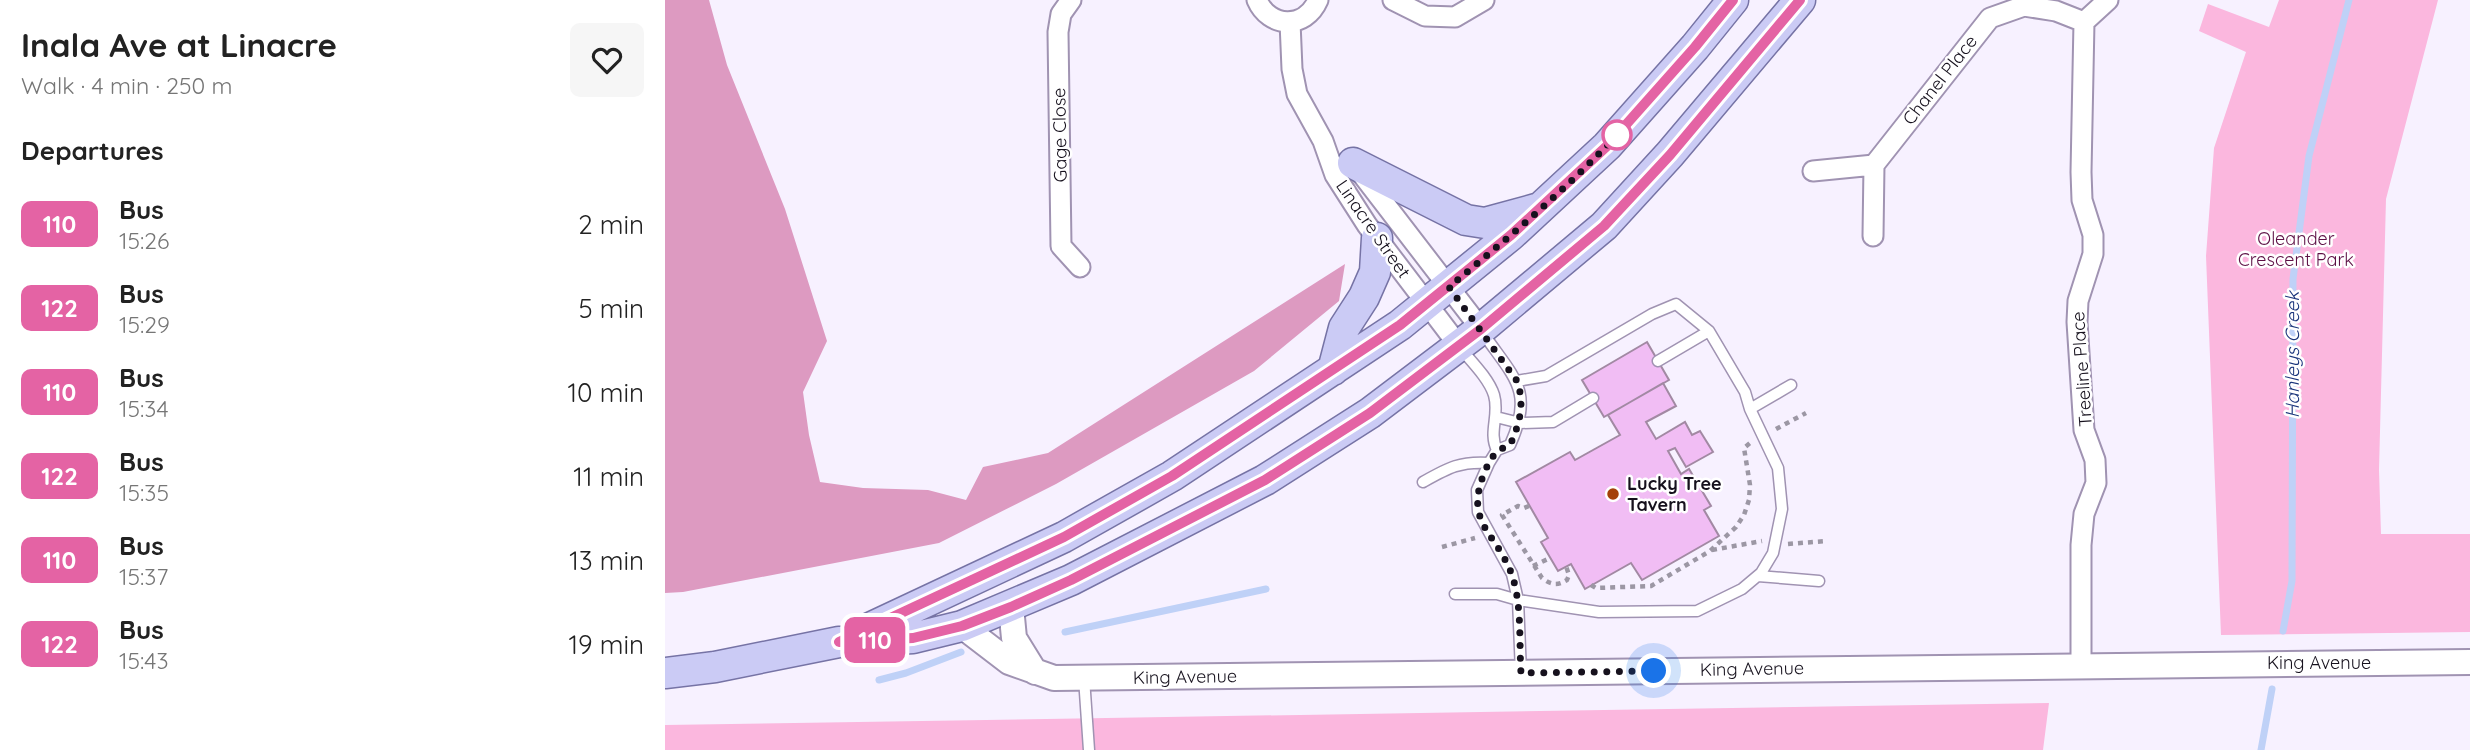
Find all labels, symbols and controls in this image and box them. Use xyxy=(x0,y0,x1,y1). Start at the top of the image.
button: heart xyxy=(570,23,644,97)
text: Inala Ave at Linacre xyxy=(21,24,337,65)
street label: Chanel Place xyxy=(1897,30,1982,129)
text: Walk · 4 min · 250 m xyxy=(21,71,232,100)
street label: Gage Close xyxy=(1047,87,1072,183)
unlabelled marker xyxy=(1602,120,1632,150)
text: Departures xyxy=(21,134,164,167)
street label: Linacre Street xyxy=(1331,175,1416,282)
text: Bus xyxy=(119,193,164,226)
text: 2 min xyxy=(578,208,644,241)
text: 110 xyxy=(43,209,76,239)
text: 15:26 xyxy=(119,226,169,255)
park label: Oleander Crescent Park xyxy=(2238,227,2354,271)
text: Bus xyxy=(119,277,164,310)
water label: Hanleys Creek xyxy=(2280,290,2304,418)
text: 5 min xyxy=(578,292,644,325)
text: 122 xyxy=(41,293,78,323)
text: 15:29 xyxy=(119,310,170,339)
street label: Treeline Place xyxy=(2066,311,2097,427)
text: Bus xyxy=(119,361,164,394)
text: 10 min xyxy=(568,376,644,409)
text: 110 xyxy=(43,377,76,407)
text: 15:34 xyxy=(119,394,169,423)
text: Bus xyxy=(119,445,164,478)
text: 11 min xyxy=(573,460,644,493)
text: 122 xyxy=(41,461,78,491)
place label: Lucky Tree Tavern xyxy=(1627,472,1722,516)
text: 15:35 xyxy=(119,478,169,507)
marker: Lucky Tree Tavern xyxy=(1605,486,1621,502)
text: Bus xyxy=(119,529,164,562)
text: 13 min xyxy=(569,544,644,577)
text: 110 xyxy=(43,545,76,575)
text: 15:37 xyxy=(119,562,168,591)
text: Bus xyxy=(119,613,164,646)
line badge: 110 xyxy=(835,617,915,663)
text: 110 xyxy=(858,625,892,655)
text: 19 min xyxy=(568,628,644,661)
text: 122 xyxy=(41,629,78,659)
text: 15:43 xyxy=(119,646,169,675)
street label: King Avenue xyxy=(2267,651,2371,674)
your location xyxy=(1636,653,1671,688)
street label: King Avenue xyxy=(1700,656,1804,681)
street label: King Avenue xyxy=(1133,664,1237,689)

